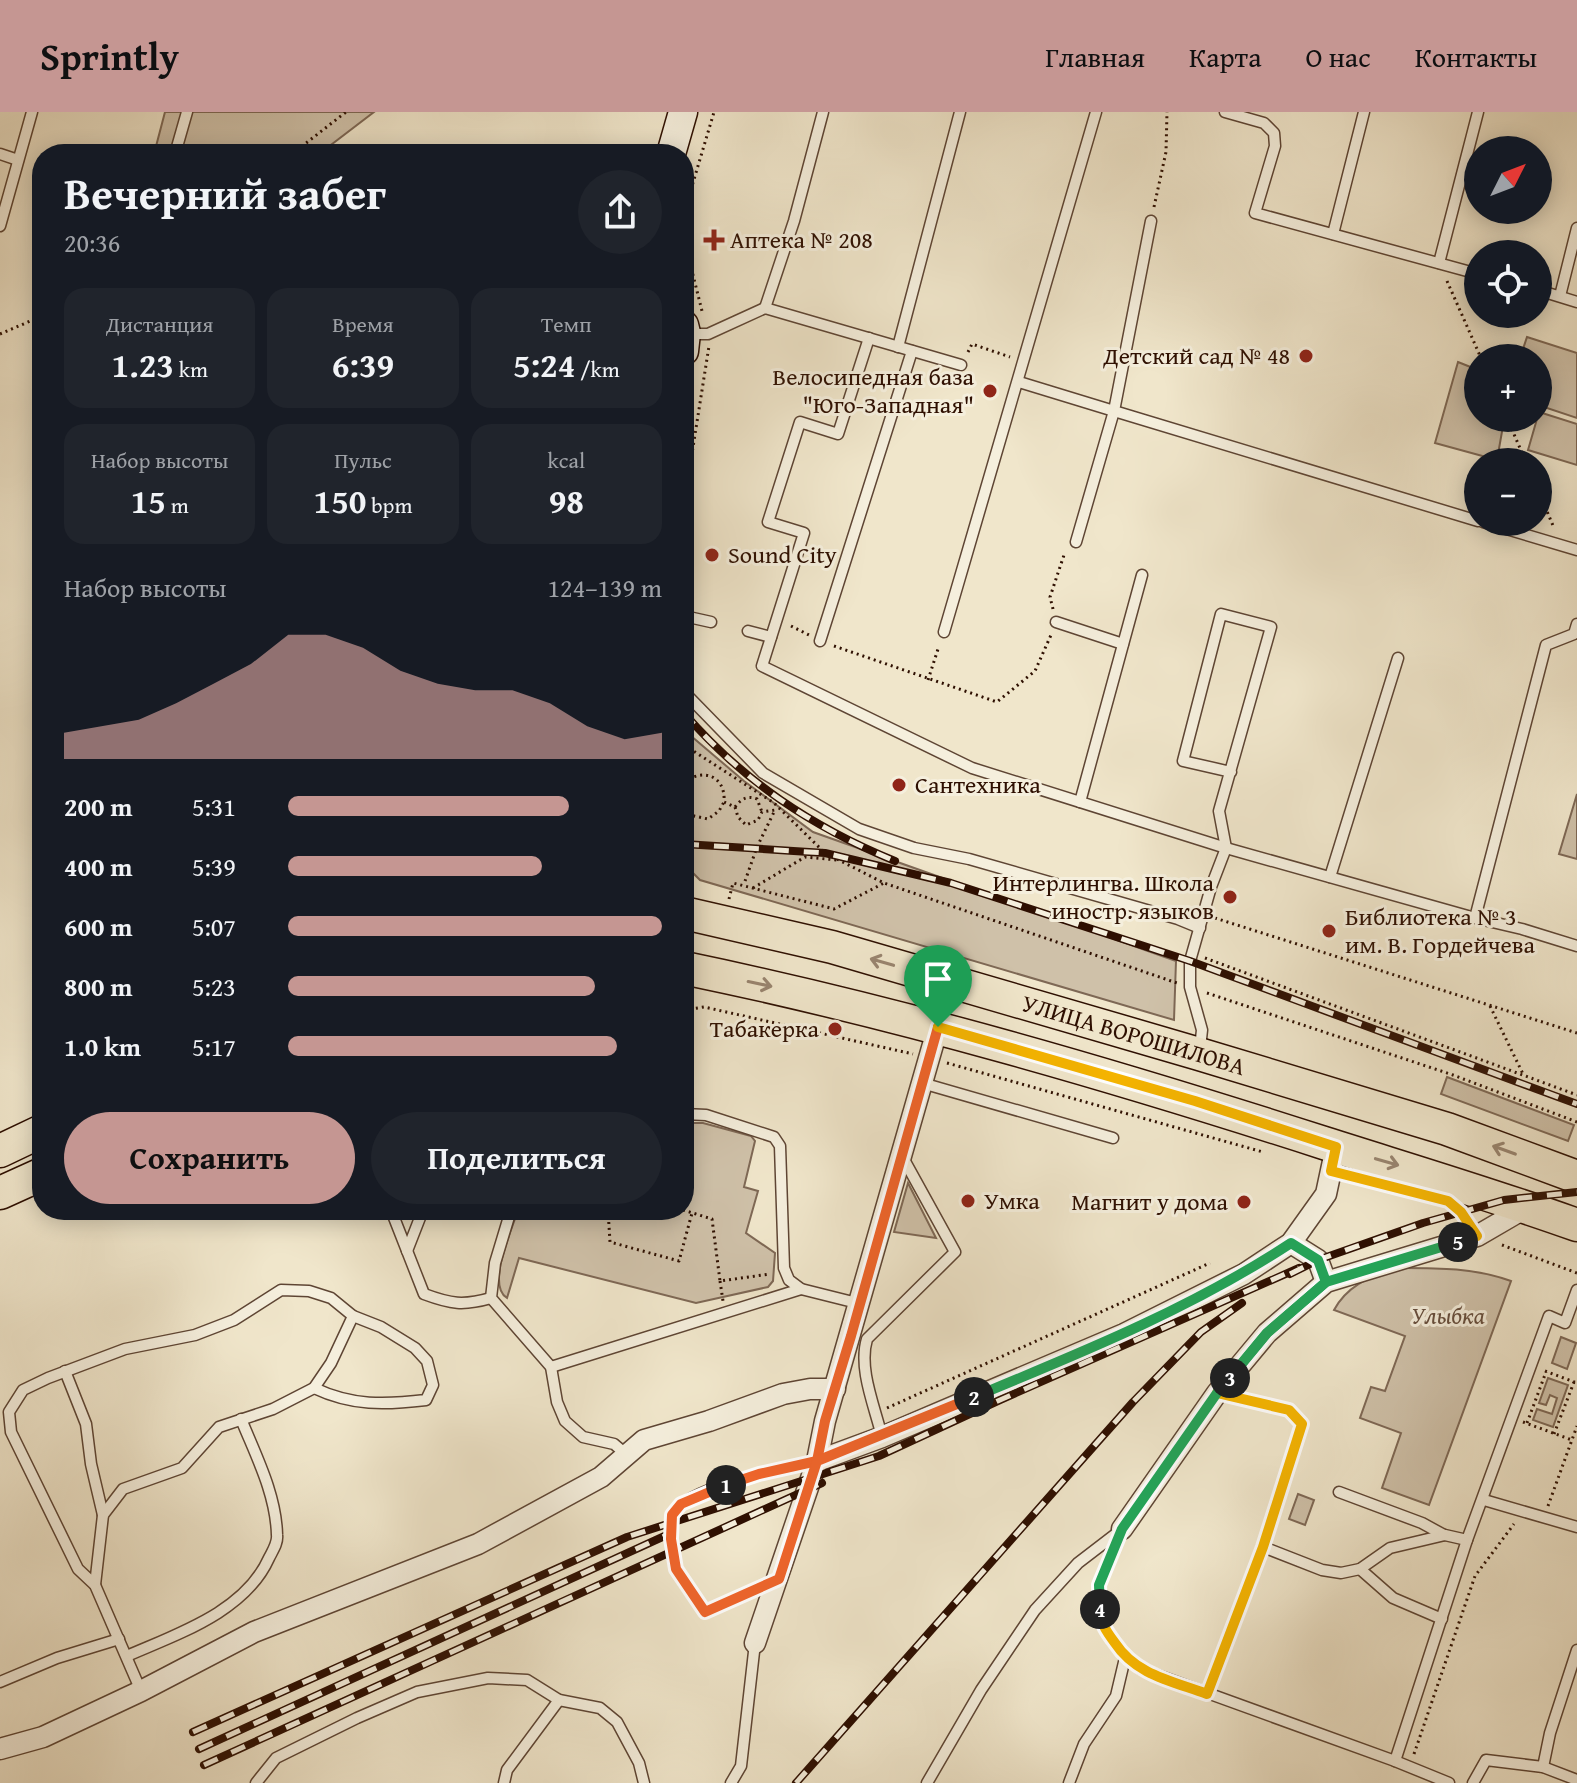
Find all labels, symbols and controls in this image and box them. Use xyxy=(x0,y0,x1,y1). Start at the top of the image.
text: Sprintly xyxy=(40,28,179,84)
text: Главная xyxy=(1045,36,1145,77)
text: Карта xyxy=(1189,36,1261,77)
text: О нас xyxy=(1305,36,1371,77)
text: Контакты xyxy=(1415,36,1537,77)
north arrow xyxy=(1464,136,1552,224)
map controls xyxy=(1464,136,1552,536)
text: Вечерний забег xyxy=(64,161,386,225)
button: share xyxy=(578,170,662,254)
place label: Аптека № 208 xyxy=(730,222,873,257)
text: 20:36 xyxy=(64,223,120,262)
marker: Аптека № 208 xyxy=(705,231,723,249)
button: locate xyxy=(1464,240,1552,328)
text: Дистанция xyxy=(106,308,213,340)
text: Время xyxy=(332,308,394,340)
text: Темп xyxy=(541,308,592,340)
place label: Детский сад № 48 xyxy=(1102,338,1290,373)
text: 1.23 xyxy=(111,340,174,389)
text: 6:39 xyxy=(332,340,394,389)
text: 5:24 xyxy=(513,340,575,389)
button: + xyxy=(1464,344,1552,432)
marker: Детский сад № 48 xyxy=(1297,347,1315,365)
text: km xyxy=(174,353,208,385)
text: /km xyxy=(575,353,620,385)
place label: Велосипедная база "Юго-Западная" xyxy=(773,359,975,422)
marker: Велосипедная база "Юго-Западная" xyxy=(981,382,999,400)
text: Набор высоты xyxy=(91,444,228,476)
text: Пульс xyxy=(334,444,392,476)
text: kcal xyxy=(548,444,585,476)
button: − xyxy=(1464,448,1552,536)
text: 15 xyxy=(131,476,166,525)
text: 150 xyxy=(314,476,366,525)
text: 98 xyxy=(549,476,584,525)
text: m xyxy=(166,489,189,521)
text: bpm xyxy=(366,489,412,521)
place label: Sound City xyxy=(728,537,837,572)
marker: Sound City xyxy=(703,546,721,564)
text: Набор высоты xyxy=(64,568,226,607)
text: 124–139 m xyxy=(548,568,662,607)
place label: Сантехника xyxy=(915,767,1041,802)
marker: Сантехника xyxy=(890,776,908,794)
text: 200 m xyxy=(64,787,132,826)
text: 5:31 xyxy=(192,787,236,826)
text: 400 m xyxy=(64,847,132,886)
text: 5:39 xyxy=(192,847,236,886)
place label: Интерлингва. Школа иностр. языков xyxy=(993,865,1215,928)
marker: Интерлингва. Школа иностр. языков xyxy=(1221,888,1239,906)
place label: Библиотека № 3 им. В. Гордейчева xyxy=(1345,899,1535,962)
text: 600 m xyxy=(64,907,132,946)
text: 5:07 xyxy=(192,907,236,946)
marker: Библиотека № 3 им. В. Гордейчева xyxy=(1320,922,1338,940)
pin xyxy=(904,945,972,1027)
one-way arrow xyxy=(870,954,896,969)
icon: arrive xyxy=(916,957,960,1001)
text: 800 m xyxy=(64,967,132,1006)
text: 5:23 xyxy=(192,967,236,1006)
one-way arrow xyxy=(747,977,773,992)
street label: УЛИЦА ВОРОШИЛОВА xyxy=(1018,985,1250,1084)
place label: Табакерка xyxy=(710,1011,820,1046)
marker: Табакерка xyxy=(826,1020,844,1038)
text: 1.0 km xyxy=(64,1027,141,1066)
text: 5:17 xyxy=(192,1027,236,1066)
button: Сохранить xyxy=(64,1112,355,1204)
button: Поделиться xyxy=(371,1112,662,1204)
one-way arrow xyxy=(1492,1142,1517,1156)
one-way arrow xyxy=(1374,1155,1400,1170)
place label: Умка xyxy=(984,1183,1040,1218)
place label: Магнит у дома xyxy=(1071,1184,1229,1219)
marker: Умка xyxy=(959,1192,977,1210)
marker: Магнит у дома xyxy=(1235,1193,1253,1211)
pin: 5 xyxy=(1438,1222,1478,1262)
text: 5 xyxy=(1452,1226,1464,1258)
park label: Улыбка xyxy=(1411,1298,1485,1333)
pin: 3 xyxy=(1210,1358,1250,1398)
text: 3 xyxy=(1224,1362,1236,1394)
pin: 2 xyxy=(954,1377,994,1417)
text: 2 xyxy=(968,1381,980,1413)
pin: 1 xyxy=(706,1465,746,1505)
text: 1 xyxy=(720,1469,732,1501)
pin: 4 xyxy=(1080,1589,1120,1629)
text: 4 xyxy=(1094,1593,1106,1625)

